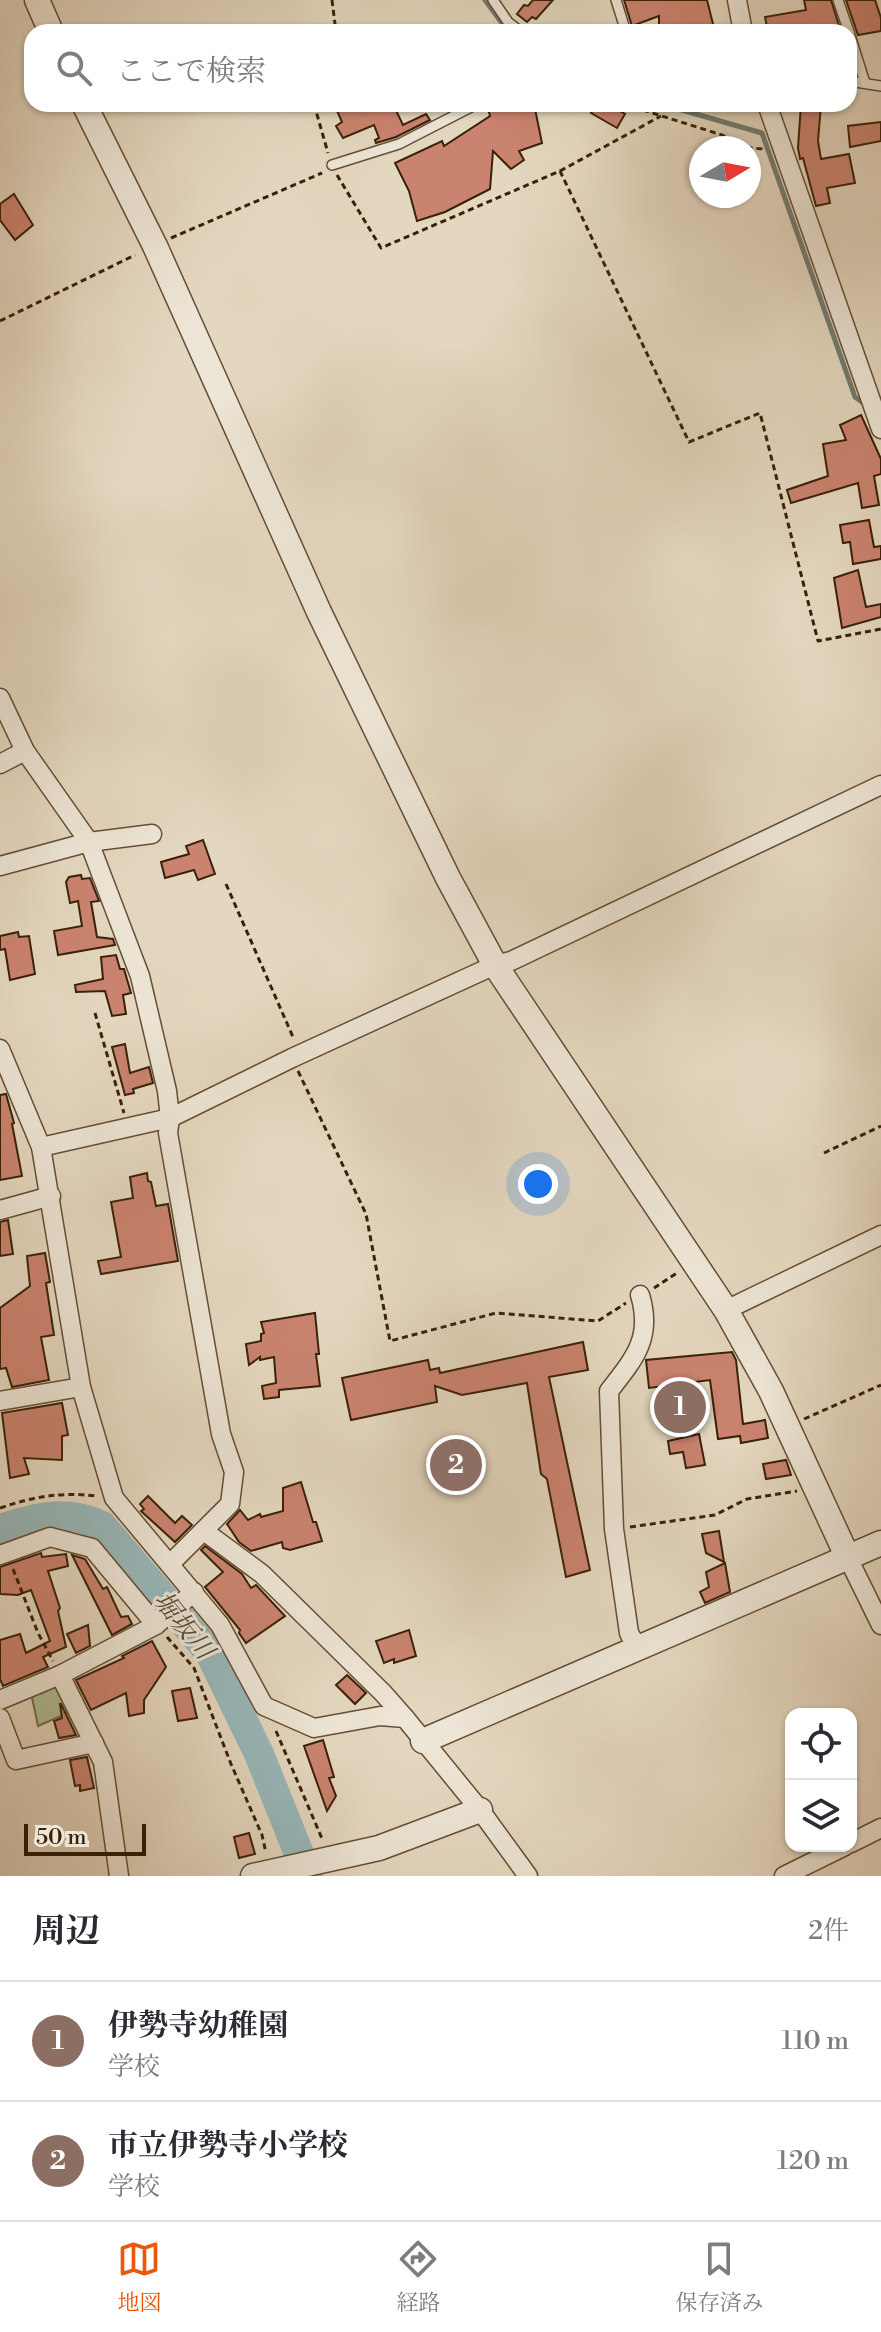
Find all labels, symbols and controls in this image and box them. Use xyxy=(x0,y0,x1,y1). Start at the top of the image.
search box xyxy=(24,24,857,112)
icon: search xyxy=(52,46,96,90)
text: ここで検索 xyxy=(116,53,266,91)
north arrow xyxy=(689,136,761,208)
your location xyxy=(518,1164,558,1204)
pin: 1 xyxy=(654,1377,706,1437)
pin: 2 xyxy=(430,1435,482,1495)
water label: 堀坂川 xyxy=(146,1585,222,1668)
map controls xyxy=(785,1708,857,1852)
button: locate xyxy=(785,1708,857,1780)
button: layers xyxy=(785,1780,857,1852)
scale bar xyxy=(24,1820,146,1856)
text: 50 m xyxy=(36,1824,87,1851)
text: 周辺 xyxy=(32,1911,100,1953)
text: 2件 xyxy=(808,1915,849,1947)
text: 伊勢寺幼稚園 xyxy=(108,2007,288,2045)
text: 1 xyxy=(52,2025,64,2057)
text: 110 m xyxy=(781,2025,849,2057)
text: 学校 xyxy=(108,2051,160,2083)
text: 市立伊勢寺小学校 xyxy=(108,2127,348,2165)
text: 2 xyxy=(50,2145,66,2177)
text: 120 m xyxy=(777,2145,849,2177)
text: 学校 xyxy=(108,2171,160,2203)
tab: 地図 xyxy=(117,2237,162,2317)
tab: 経路 xyxy=(396,2237,441,2317)
tab: 保存済み xyxy=(675,2237,764,2317)

